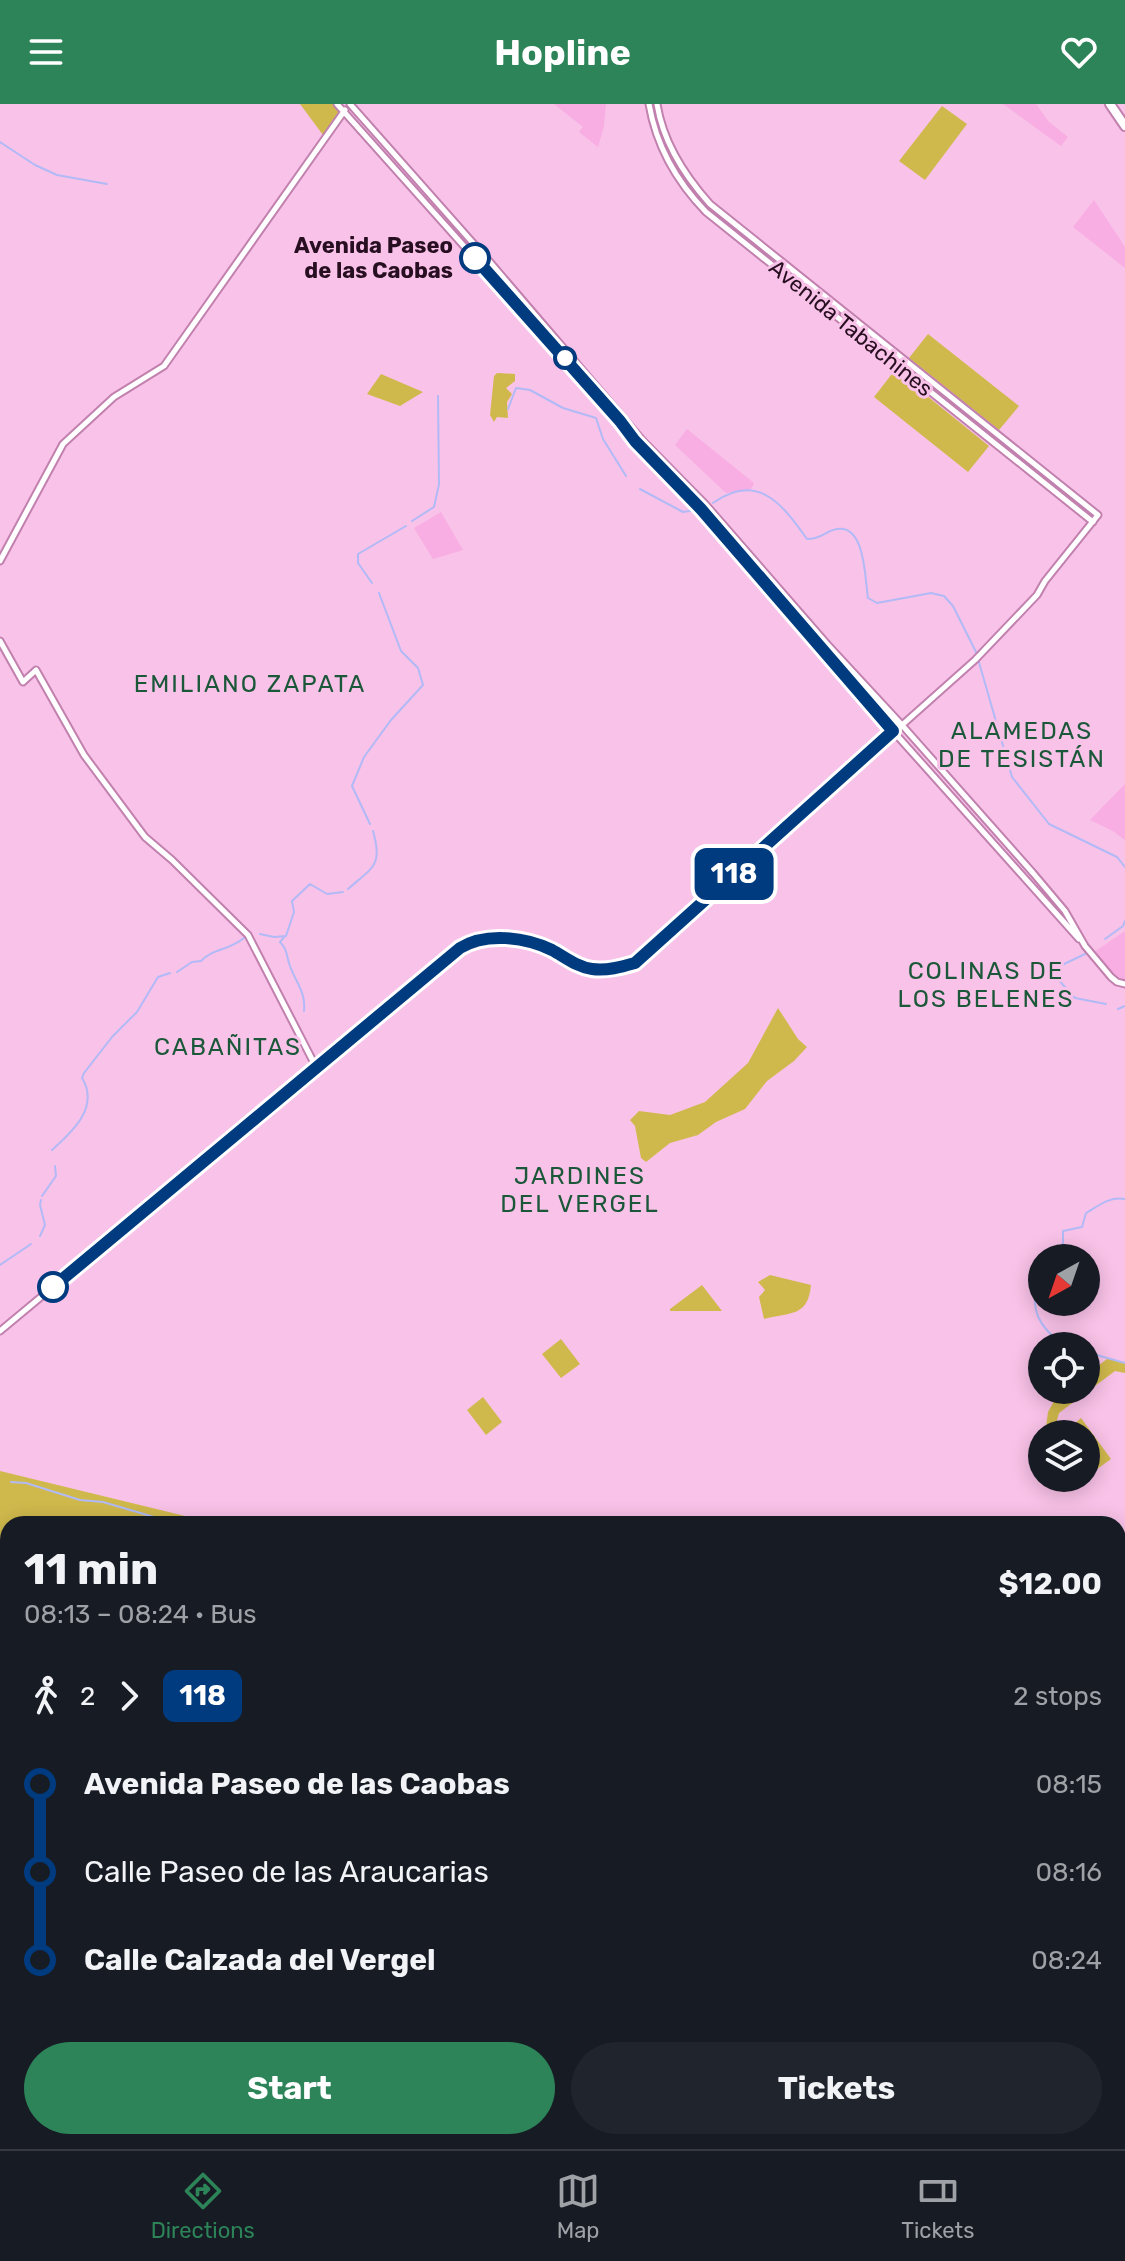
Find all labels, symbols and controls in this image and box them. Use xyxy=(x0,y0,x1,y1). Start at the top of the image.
icon: menu xyxy=(24,30,68,74)
icon: heart xyxy=(1057,30,1101,74)
text: Hopline xyxy=(494,31,631,74)
place label: Avenida Paseo de las Caobas xyxy=(294,232,453,284)
marker: Avenida Paseo de las Caobas xyxy=(460,243,490,273)
street label: Avenida Tabachines xyxy=(764,254,938,402)
unlabelled marker xyxy=(554,347,576,369)
district label: EMILIANO ZAPATA xyxy=(134,670,366,698)
district label: ALAMEDAS DE TESISTÁN xyxy=(938,717,1106,773)
line badge: 118 xyxy=(688,848,780,900)
text: 118 xyxy=(711,857,757,890)
district label: COLINAS DE LOS BELENES xyxy=(897,957,1075,1013)
district label: CABAÑITAS xyxy=(154,1033,302,1061)
district label: JARDINES DEL VERGEL xyxy=(500,1162,660,1218)
north arrow xyxy=(1028,1244,1100,1316)
map controls xyxy=(1028,1244,1100,1492)
unlabelled marker xyxy=(38,1272,68,1302)
button: locate xyxy=(1028,1332,1100,1404)
button: layers xyxy=(1028,1420,1100,1492)
text: 11 min xyxy=(24,1543,158,1595)
text: $12.00 xyxy=(998,1566,1102,1602)
text: 08:13 – 08:24 · Bus xyxy=(24,1599,257,1630)
icon: walk xyxy=(24,1674,68,1718)
icon: forward xyxy=(107,1674,151,1718)
text: 118 xyxy=(179,1679,226,1712)
text: 2 xyxy=(80,1681,95,1712)
text: 2 stops xyxy=(1013,1681,1102,1712)
text: Avenida Paseo de las Caobas xyxy=(84,1766,510,1802)
text: 08:15 xyxy=(1036,1769,1102,1800)
text: Calle Paseo de las Araucarias xyxy=(84,1854,489,1890)
text: 08:16 xyxy=(1035,1857,1102,1888)
text: Calle Calzada del Vergel xyxy=(84,1942,436,1978)
text: 08:24 xyxy=(1031,1945,1102,1976)
button: Start xyxy=(24,2042,555,2134)
button: Tickets xyxy=(571,2042,1102,2134)
tab: Directions xyxy=(151,2169,255,2244)
tab: Map xyxy=(556,2169,600,2244)
tab: Tickets xyxy=(901,2169,974,2244)

